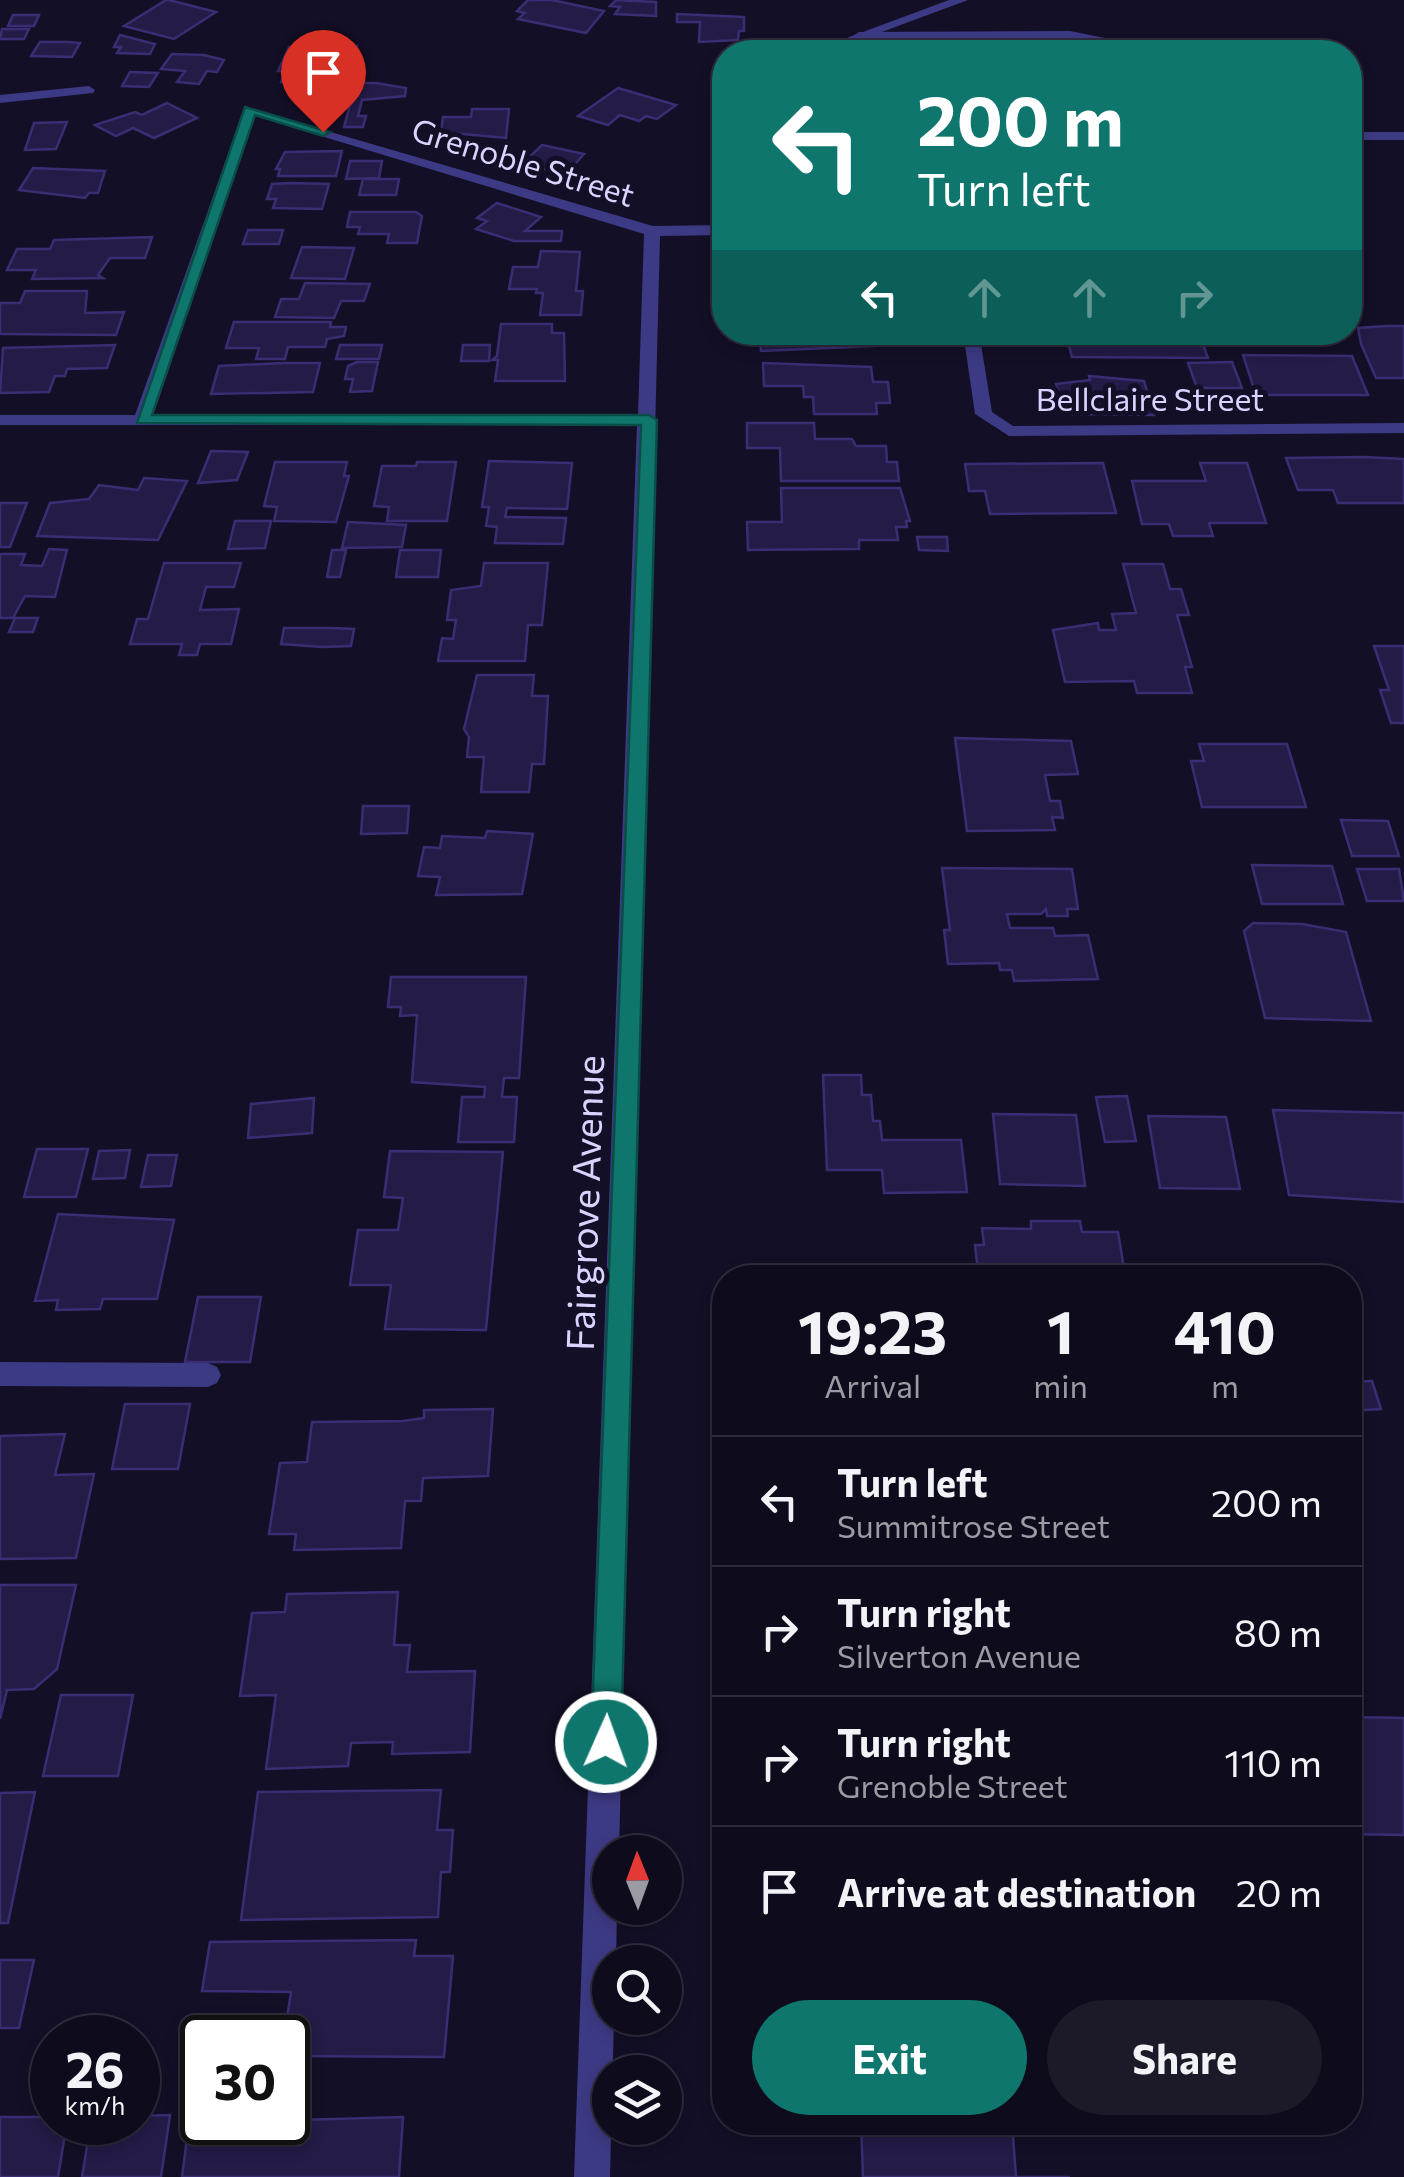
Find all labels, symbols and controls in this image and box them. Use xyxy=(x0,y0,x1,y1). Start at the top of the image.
pin xyxy=(281,30,366,133)
icon: arrive xyxy=(296,45,351,100)
text: 200 m xyxy=(917,75,1124,160)
icon: left xyxy=(752,80,882,210)
street label: Grenoble Street xyxy=(408,108,640,214)
text: Turn left xyxy=(917,160,1091,215)
icon: left xyxy=(852,270,907,325)
icon: ahead xyxy=(957,270,1012,325)
icon: ahead xyxy=(1062,270,1117,325)
icon: right xyxy=(1167,270,1222,325)
street label: Bellclaire Street xyxy=(1036,378,1264,418)
street label: Fairgrove Avenue xyxy=(555,1054,612,1352)
text: 19:23 xyxy=(798,1293,947,1366)
text: 1 xyxy=(1047,1293,1074,1366)
text: 410 xyxy=(1174,1293,1276,1366)
text: Arrival xyxy=(824,1365,921,1405)
text: min xyxy=(1033,1365,1088,1405)
text: m xyxy=(1211,1365,1239,1405)
text: Turn left xyxy=(837,1458,988,1505)
icon: left xyxy=(752,1474,807,1529)
text: 200 m xyxy=(1211,1478,1322,1525)
text: Summitrose Street xyxy=(837,1505,1110,1545)
text: Turn right xyxy=(837,1588,1011,1635)
icon: right xyxy=(752,1604,807,1659)
text: 80 m xyxy=(1234,1608,1322,1655)
text: Silverton Avenue xyxy=(837,1635,1081,1675)
position arrow xyxy=(554,1690,658,1794)
text: Turn right xyxy=(837,1718,1011,1765)
icon: right xyxy=(752,1734,807,1789)
text: 110 m xyxy=(1224,1738,1322,1785)
text: Grenoble Street xyxy=(837,1765,1068,1805)
north arrow xyxy=(592,1835,682,1925)
map controls xyxy=(592,1835,682,2145)
icon: arrive xyxy=(752,1864,807,1919)
text: Arrive at destination xyxy=(837,1868,1196,1915)
text: 20 m xyxy=(1236,1868,1322,1915)
button: search xyxy=(592,1945,682,2035)
button: Exit xyxy=(752,2000,1027,2115)
button: Share xyxy=(1047,2000,1322,2115)
speed limit sign: 30 xyxy=(180,2015,310,2145)
text: 26 xyxy=(65,2037,124,2098)
button: layers xyxy=(592,2055,682,2145)
text: km/h xyxy=(65,2090,125,2120)

